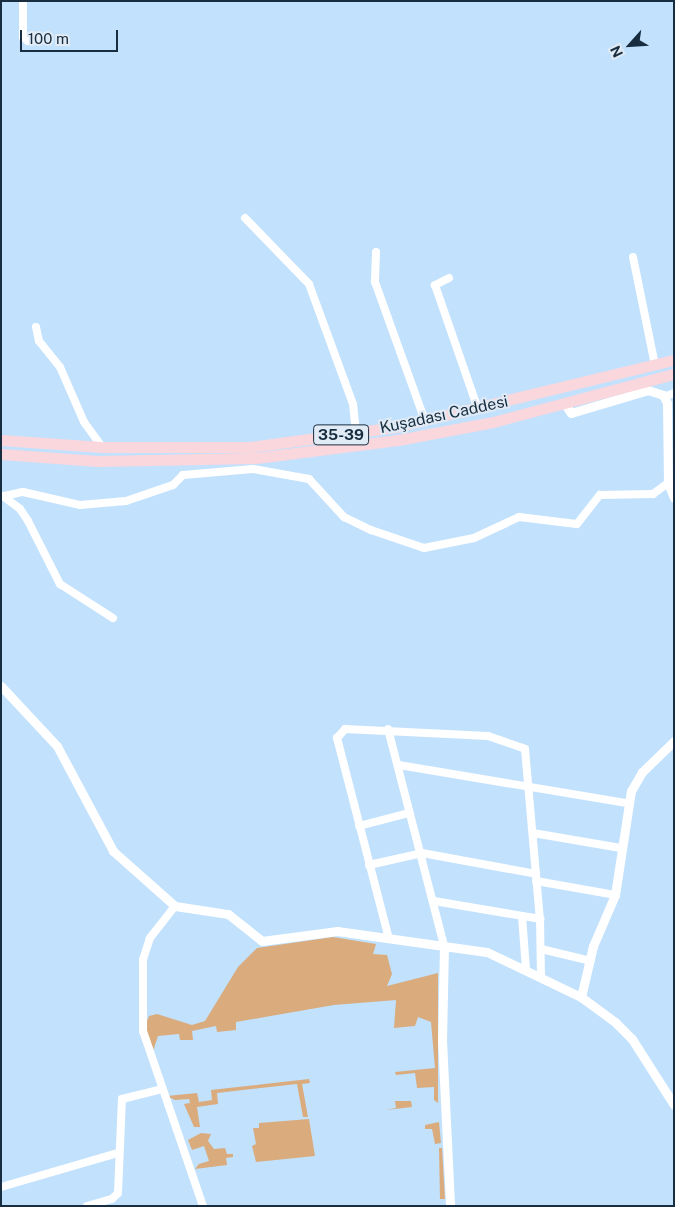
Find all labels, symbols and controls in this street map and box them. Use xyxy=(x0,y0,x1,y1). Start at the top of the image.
scale bar xyxy=(22,20,120,52)
north arrow xyxy=(605,20,655,70)
text: 100 m xyxy=(28,30,69,47)
text: N xyxy=(607,43,626,60)
street label: Kuşadası Caddesi xyxy=(378,392,510,438)
road number: 35-39 xyxy=(312,422,370,448)

